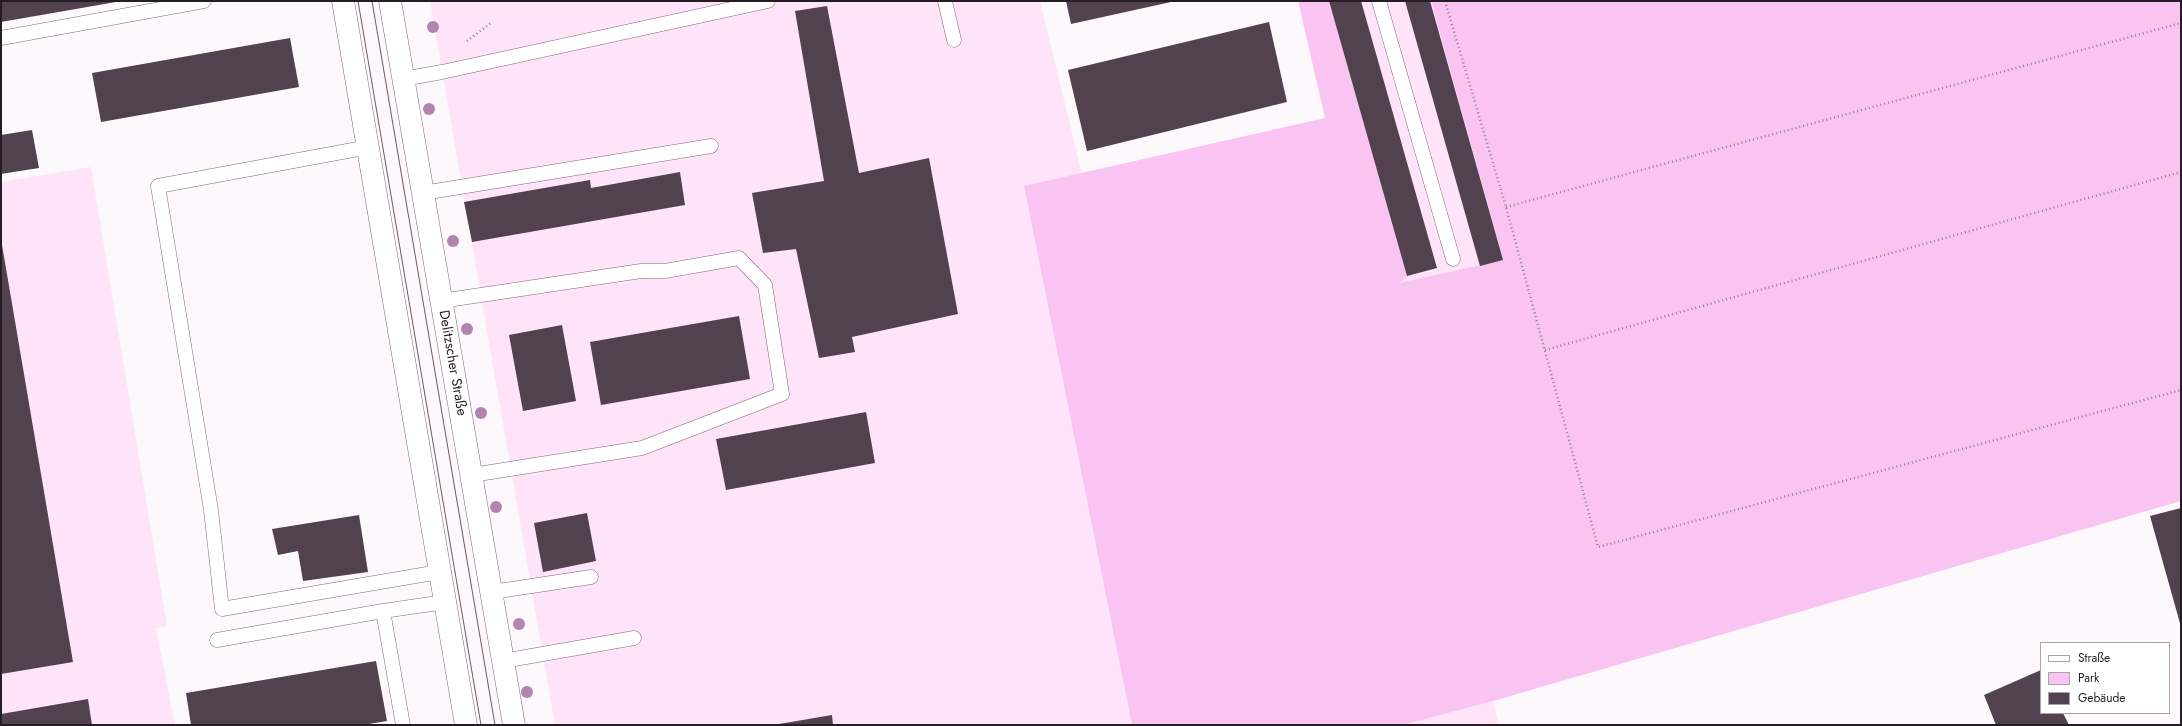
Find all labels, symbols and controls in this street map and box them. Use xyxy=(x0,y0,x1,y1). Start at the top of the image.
street label: Delitzscher Straße xyxy=(434,309,470,417)
legend xyxy=(2040,642,2170,714)
text: Straße xyxy=(2078,649,2110,667)
text: Park xyxy=(2078,669,2099,687)
text: Gebäude xyxy=(2078,689,2125,707)

